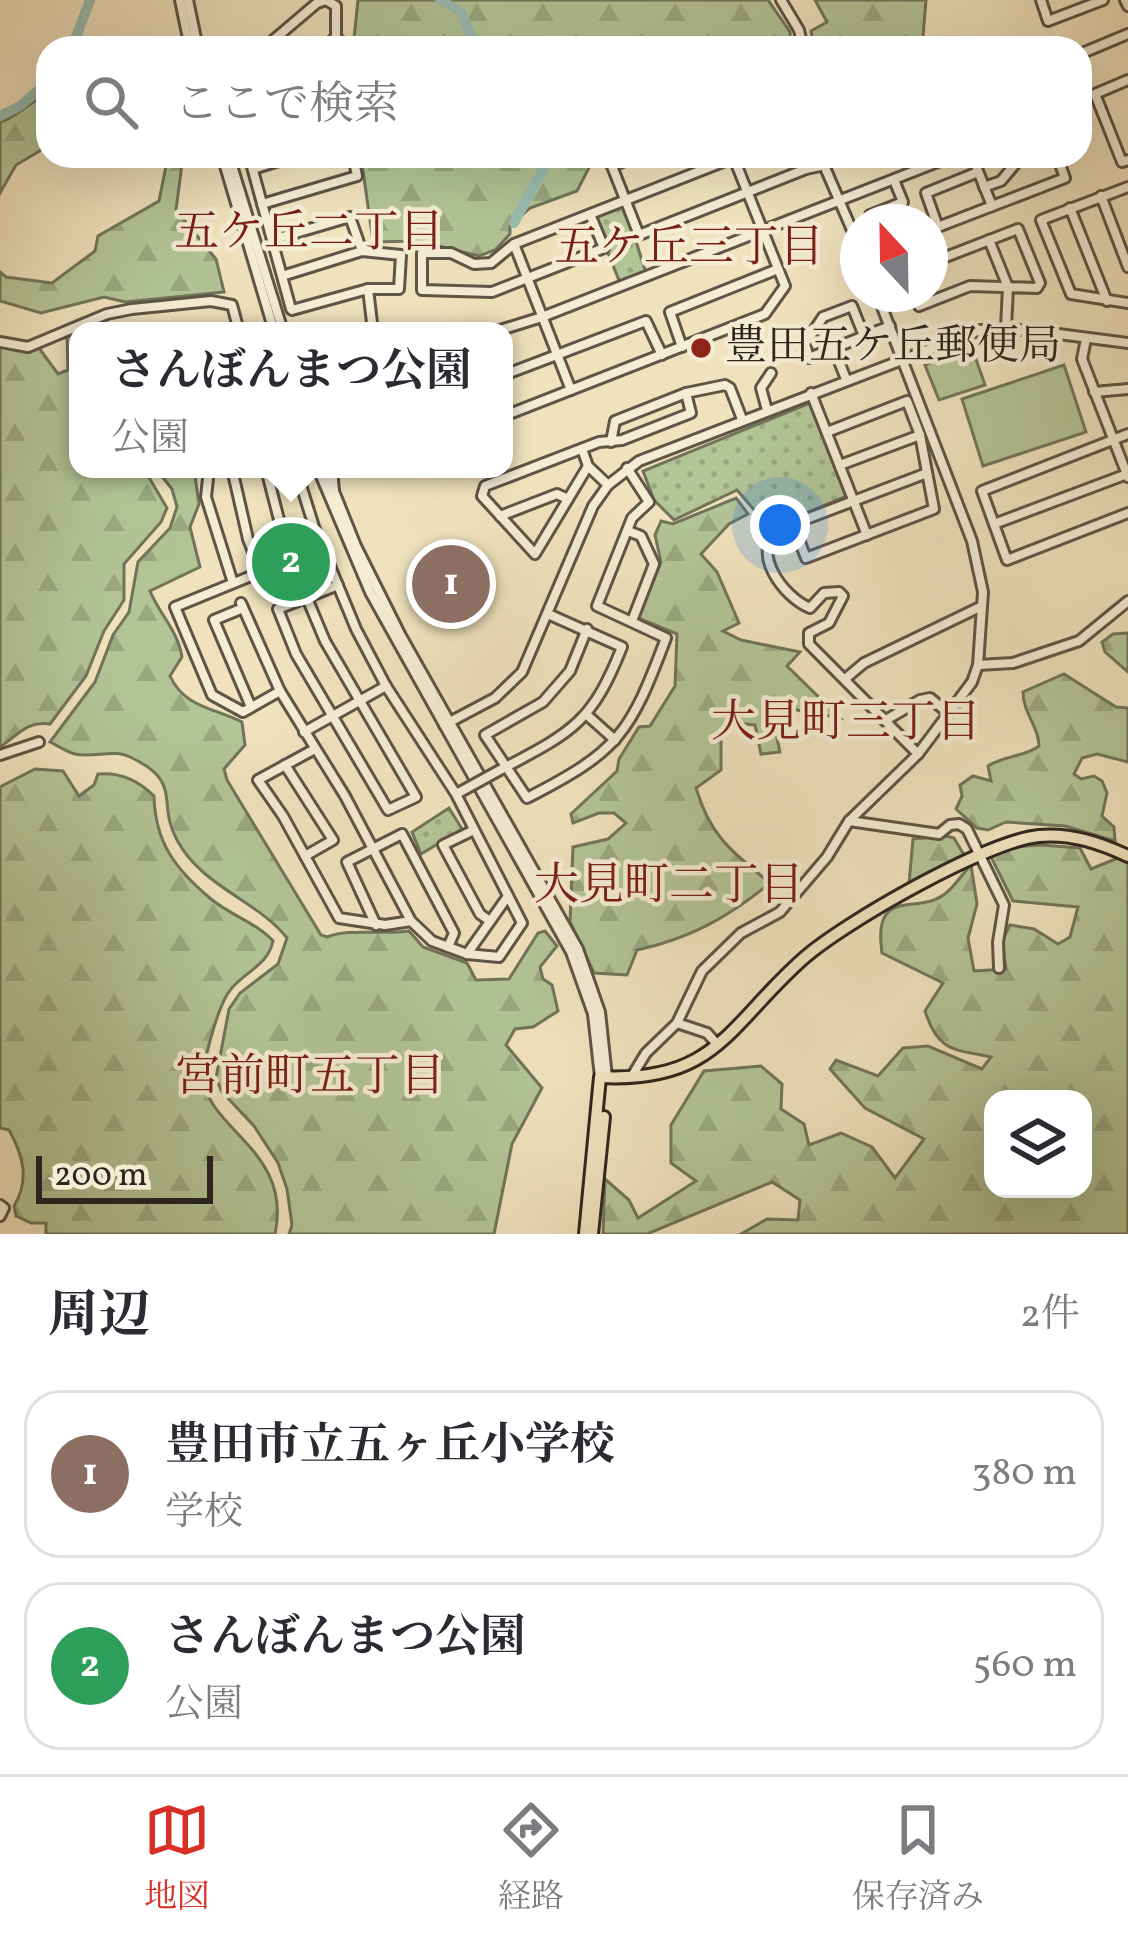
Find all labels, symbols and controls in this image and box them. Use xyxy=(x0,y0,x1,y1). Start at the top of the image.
search box xyxy=(36,36,1092,168)
icon: search xyxy=(78,69,144,135)
text: ここで検索 xyxy=(174,75,399,138)
district label: 五ケ丘二丁目 xyxy=(174,203,444,266)
north arrow xyxy=(840,204,948,312)
district label: 五ケ丘三丁目 xyxy=(554,218,824,281)
place label: 豊田五ケ丘郵便局 xyxy=(725,319,1061,378)
popup xyxy=(69,322,513,478)
marker: 豊田五ケ丘郵便局 xyxy=(688,335,714,361)
text: さんぼんまつ公園 xyxy=(111,342,471,405)
text: 公園 xyxy=(111,413,189,467)
your location xyxy=(750,495,810,555)
pin: 2 xyxy=(252,517,330,607)
pin: 1 xyxy=(412,539,490,629)
district label: 大見町三丁目 xyxy=(711,693,981,756)
district label: 大見町二丁目 xyxy=(534,856,804,919)
district label: 宮前町五丁目 xyxy=(175,1047,445,1110)
map controls xyxy=(984,1090,1092,1198)
button: layers xyxy=(984,1090,1092,1198)
scale bar xyxy=(36,1150,213,1203)
text: 200 m xyxy=(54,1154,148,1200)
text: 周辺 xyxy=(48,1282,150,1353)
text: 2件 xyxy=(1020,1289,1080,1343)
text: 豊田市立五ヶ丘小学校 xyxy=(165,1416,615,1479)
text: 1 xyxy=(82,1447,98,1501)
text: 380 m xyxy=(971,1447,1077,1501)
text: 学校 xyxy=(165,1487,243,1541)
text: さんぼんまつ公園 xyxy=(165,1608,525,1671)
text: 2 xyxy=(80,1639,100,1693)
text: 560 m xyxy=(973,1639,1077,1693)
text: 公園 xyxy=(165,1679,243,1733)
tab: 地図 xyxy=(144,1797,210,1922)
tab: 経路 xyxy=(498,1797,564,1922)
tab: 保存済み xyxy=(852,1797,984,1922)

